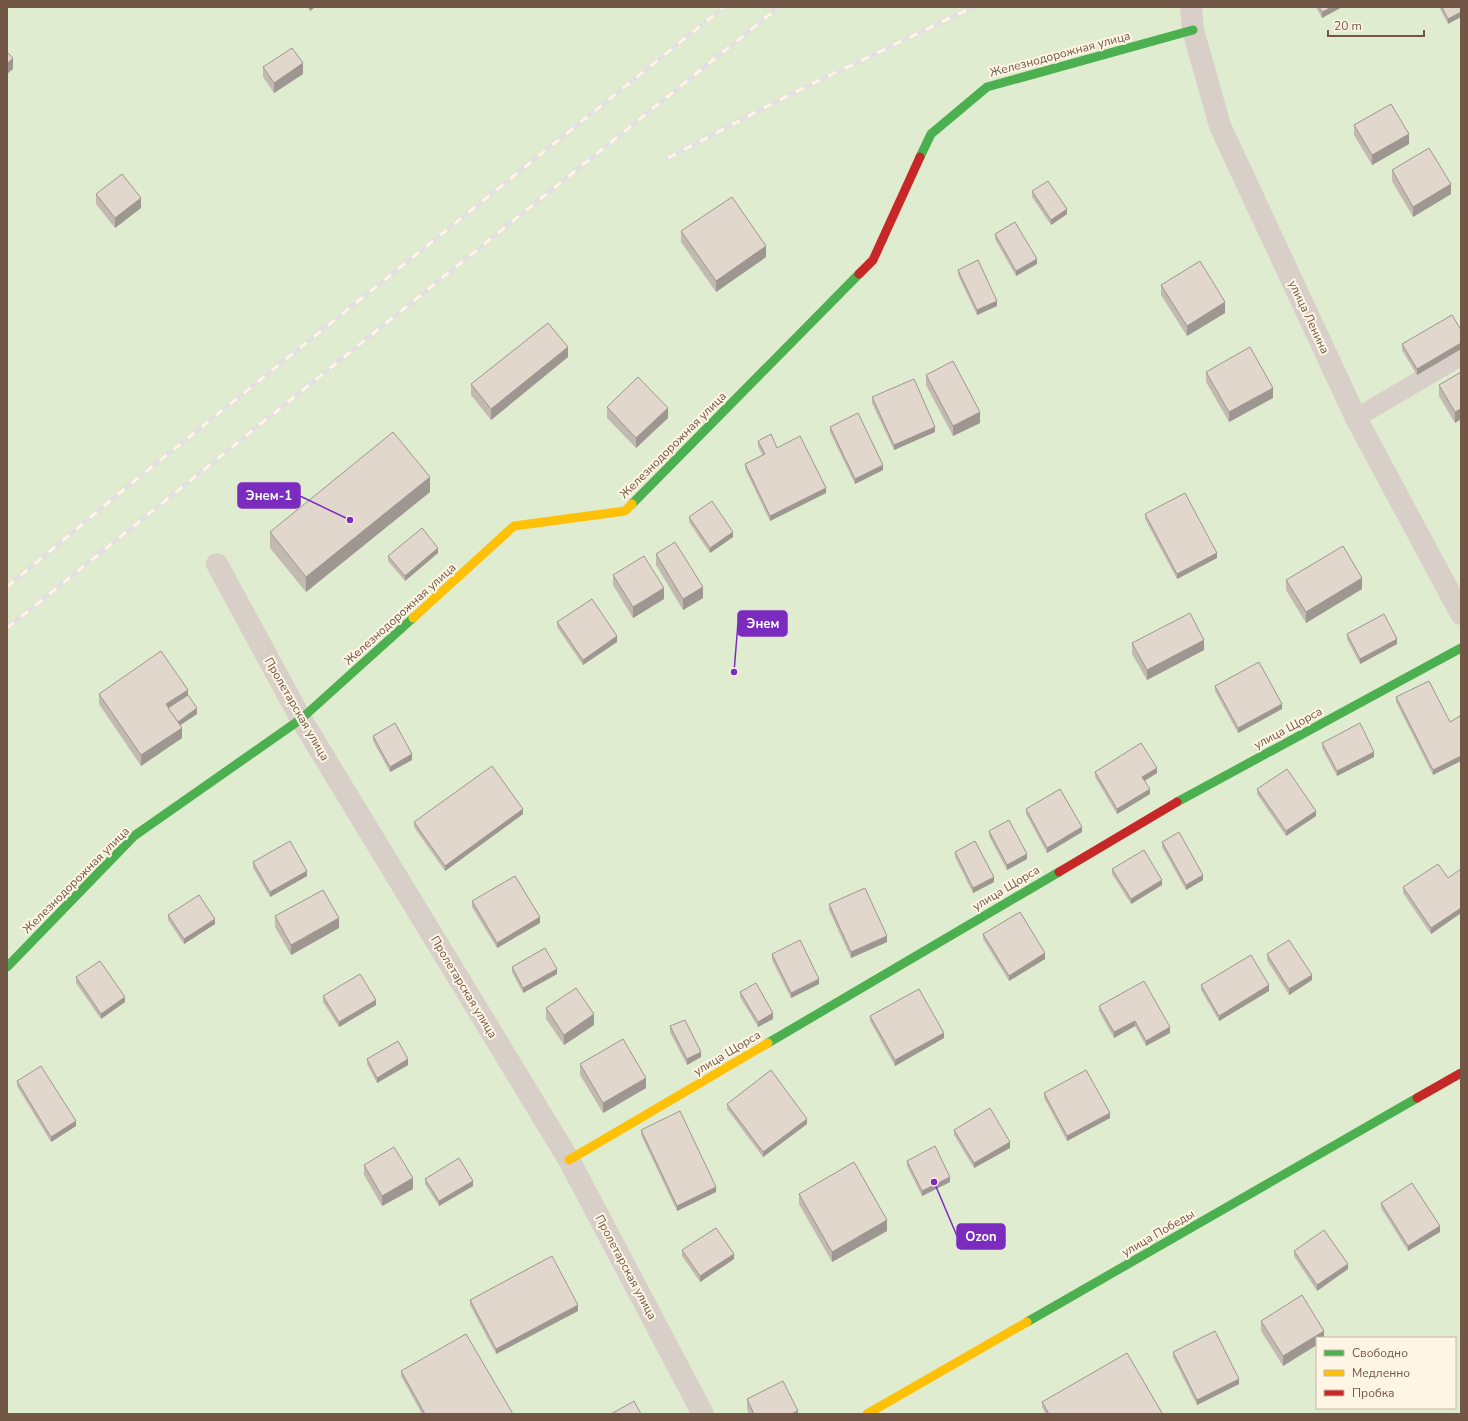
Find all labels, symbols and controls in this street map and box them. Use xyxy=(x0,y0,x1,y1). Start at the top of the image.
scale bar xyxy=(1328,12,1424,38)
text: 20 m xyxy=(1334,18,1362,34)
street label: Железнодорожная улица xyxy=(988,28,1132,80)
street label: улица Ленина xyxy=(1285,278,1333,356)
street label: Железнодорожная улица xyxy=(616,388,730,502)
callout: Энем-1 xyxy=(238,483,300,508)
text: Энем-1 xyxy=(246,487,292,505)
street label: Железнодорожная улица xyxy=(341,560,459,668)
callout: Энем xyxy=(738,611,787,636)
text: Энем xyxy=(747,615,779,633)
street label: Пролетарская улица xyxy=(261,654,333,764)
street label: улица Щорса xyxy=(1251,703,1325,753)
street label: Железнодорожная улица xyxy=(19,823,133,937)
street label: улица Щорса xyxy=(969,862,1043,914)
street label: Пролетарская улица xyxy=(427,933,501,1041)
street label: улица Щорса xyxy=(690,1027,764,1079)
street label: улица Победы xyxy=(1119,1206,1197,1260)
street label: Пролетарская улица xyxy=(592,1212,660,1322)
callout: Ozon xyxy=(957,1224,1005,1249)
text: Ozon xyxy=(965,1228,997,1246)
legend xyxy=(1316,1337,1456,1409)
text: Свободно xyxy=(1352,1345,1408,1361)
text: Медленно xyxy=(1352,1365,1410,1381)
text: Пробка xyxy=(1352,1385,1395,1401)

